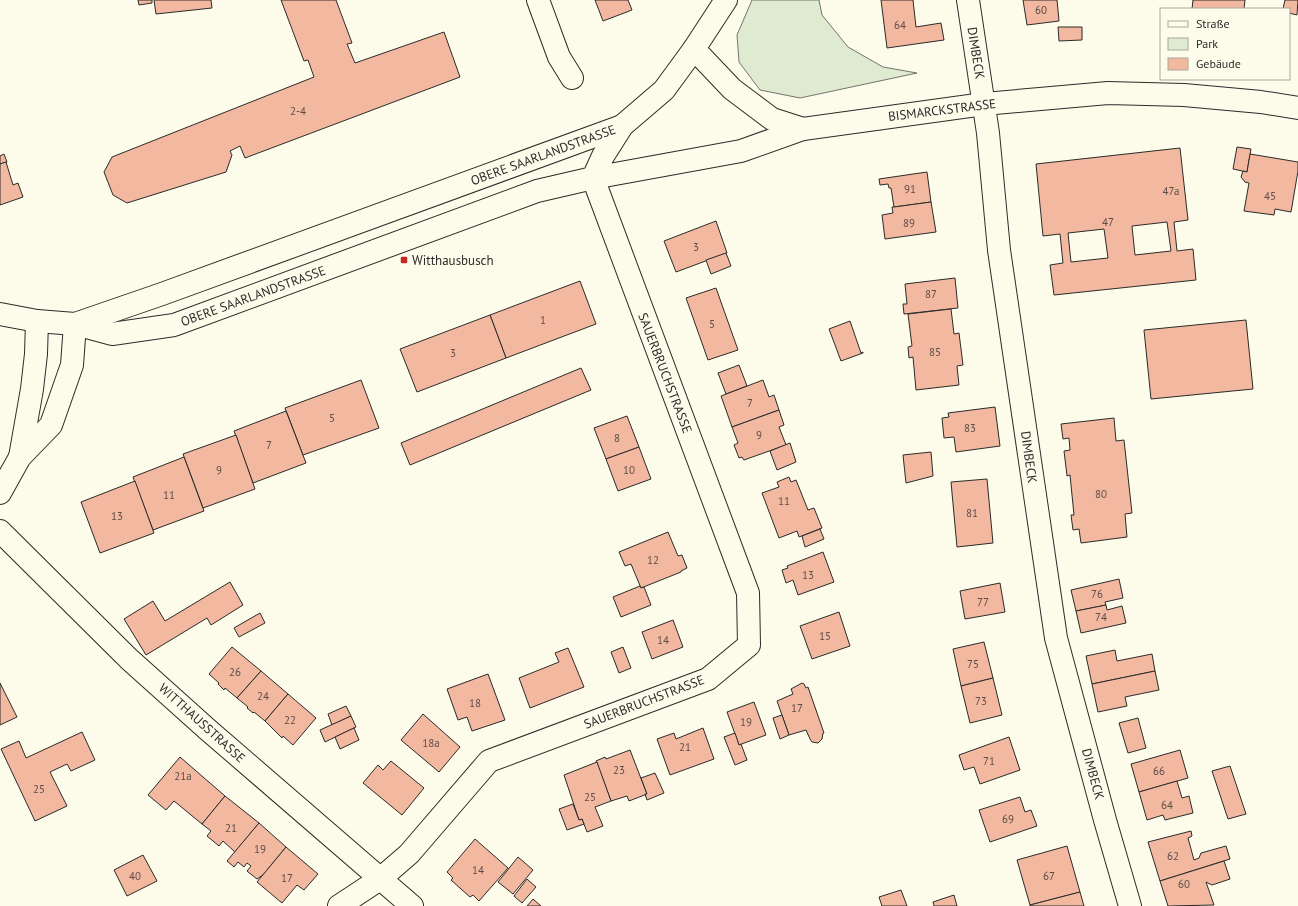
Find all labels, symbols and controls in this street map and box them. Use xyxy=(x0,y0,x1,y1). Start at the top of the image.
house number: 60 xyxy=(1035,3,1047,17)
legend xyxy=(1160,8,1290,80)
text: Straße xyxy=(1196,16,1230,31)
house number: 64 xyxy=(894,18,906,32)
street label: DIMBECK xyxy=(963,26,989,80)
text: Park xyxy=(1196,36,1218,51)
text: Gebäude xyxy=(1196,56,1241,71)
street label: BISMARCKSTRASSE xyxy=(887,95,997,125)
house number: 2-4 xyxy=(290,104,306,118)
street label: OBERE SAARLANDSTRASSE xyxy=(468,121,618,189)
house number: 91 xyxy=(904,182,916,196)
house number: 47a xyxy=(1163,184,1179,198)
house number: 45 xyxy=(1264,189,1276,203)
house number: 47 xyxy=(1102,215,1114,229)
house number: 89 xyxy=(903,216,915,230)
house number: 3 xyxy=(693,240,699,254)
place label: Witthausbusch xyxy=(412,252,494,269)
marker: Witthausbusch xyxy=(399,255,409,265)
street label: OBERE SAARLANDSTRASSE xyxy=(178,262,328,330)
house number: 87 xyxy=(925,287,937,301)
street label: SAUERBRUCHSTRASSE xyxy=(634,310,696,436)
house number: 1 xyxy=(540,313,546,327)
house number: 5 xyxy=(709,317,715,331)
house number: 85 xyxy=(929,345,941,359)
house number: 3 xyxy=(450,346,456,360)
house number: 7 xyxy=(747,396,753,410)
house number: 5 xyxy=(329,411,335,425)
house number: 83 xyxy=(964,421,976,435)
house number: 9 xyxy=(756,428,762,442)
street label: DIMBECK xyxy=(1017,430,1041,484)
house number: 8 xyxy=(614,431,620,445)
house number: 7 xyxy=(266,438,272,452)
house number: 9 xyxy=(216,463,222,477)
house number: 10 xyxy=(623,463,635,477)
house number: 80 xyxy=(1095,487,1107,501)
house number: 11 xyxy=(163,488,175,502)
house number: 11 xyxy=(778,494,790,508)
house number: 81 xyxy=(966,506,978,520)
house number: 13 xyxy=(111,509,123,523)
house number: 12 xyxy=(647,553,659,567)
house number: 13 xyxy=(802,568,814,582)
house number: 76 xyxy=(1091,587,1103,601)
house number: 77 xyxy=(977,595,989,609)
house number: 74 xyxy=(1095,610,1107,624)
house number: 15 xyxy=(819,629,831,643)
house number: 14 xyxy=(657,633,669,647)
house number: 75 xyxy=(967,657,979,671)
house number: 26 xyxy=(229,665,241,679)
street label: SAUERBRUCHSTRASSE xyxy=(581,671,707,733)
street label: WITTHAUSSTRASSE xyxy=(155,680,249,766)
house number: 24 xyxy=(257,689,269,703)
house number: 73 xyxy=(975,694,987,708)
house number: 18 xyxy=(469,696,481,710)
house number: 17 xyxy=(791,701,803,715)
house number: 22 xyxy=(284,713,296,727)
house number: 19 xyxy=(740,715,752,729)
house number: 18a xyxy=(422,736,440,750)
house number: 21 xyxy=(679,740,691,754)
street label: DIMBECK xyxy=(1078,746,1108,802)
house number: 71 xyxy=(983,754,995,768)
house number: 23 xyxy=(613,763,625,777)
house number: 66 xyxy=(1153,764,1165,778)
house number: 21a xyxy=(174,769,192,783)
house number: 25 xyxy=(33,782,45,796)
house number: 25 xyxy=(584,790,596,804)
house number: 64 xyxy=(1161,798,1173,812)
house number: 69 xyxy=(1002,812,1014,826)
house number: 21 xyxy=(225,821,237,835)
house number: 19 xyxy=(254,842,266,856)
house number: 62 xyxy=(1167,849,1179,863)
house number: 14 xyxy=(472,863,484,877)
house number: 40 xyxy=(129,869,141,883)
house number: 67 xyxy=(1043,869,1055,883)
house number: 17 xyxy=(281,871,293,885)
house number: 60 xyxy=(1178,877,1190,891)

